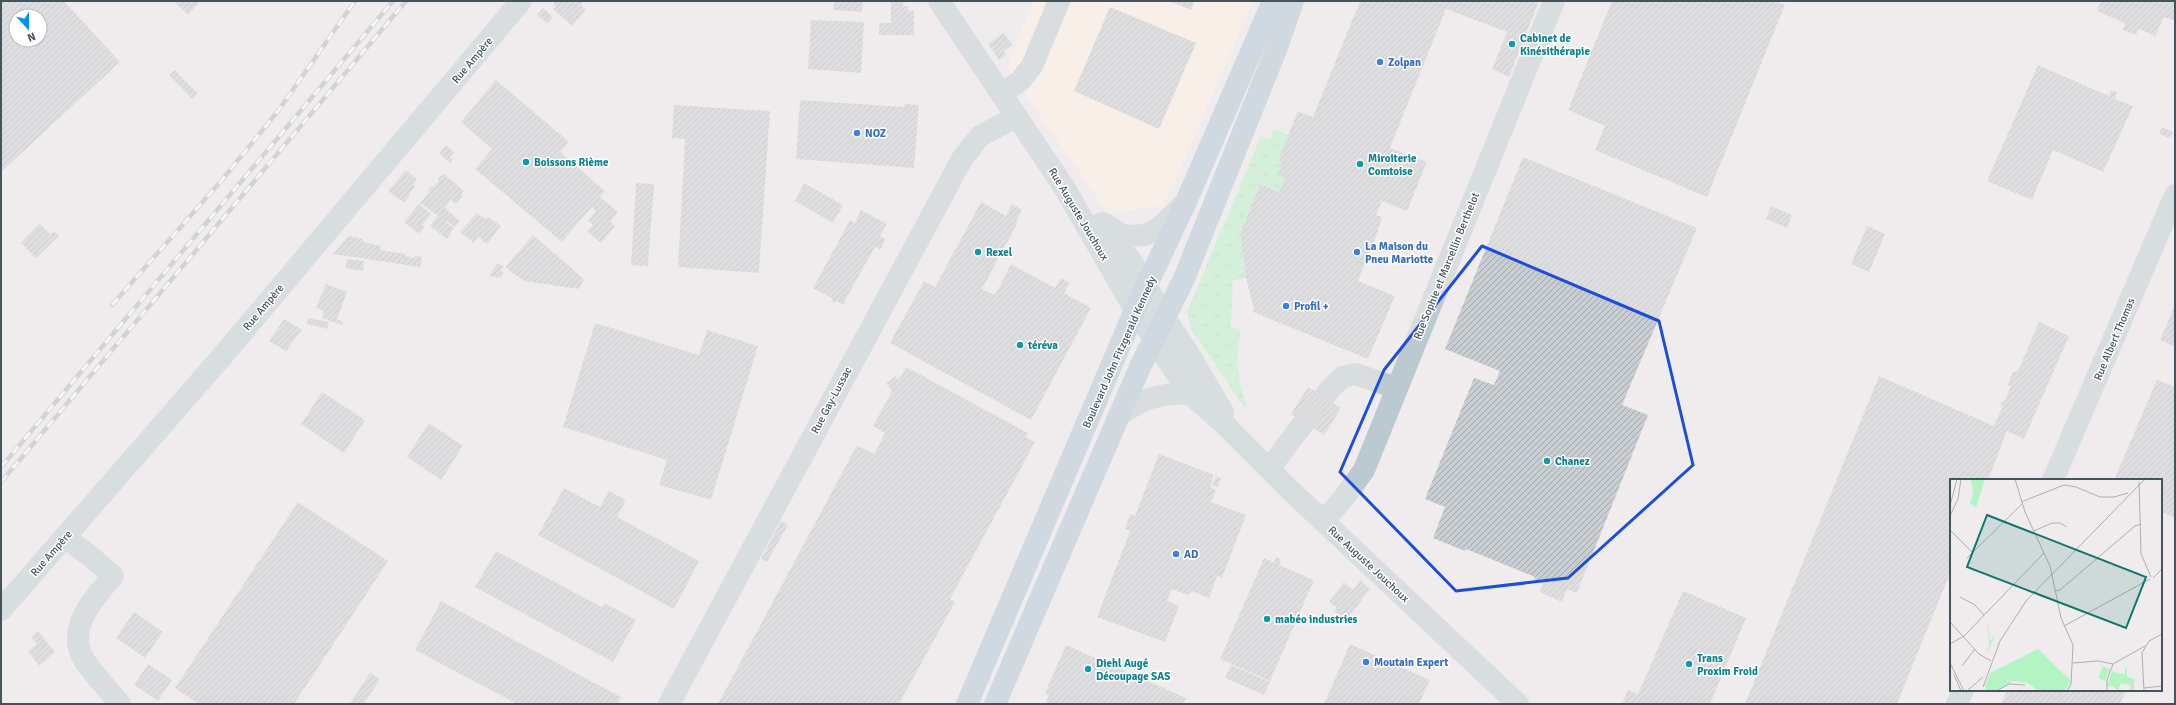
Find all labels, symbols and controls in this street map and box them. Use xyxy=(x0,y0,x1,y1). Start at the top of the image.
north arrow xyxy=(8,8,48,48)
text: N xyxy=(26,29,37,44)
place label: Cabinet de Kinésithérapie xyxy=(1520,32,1590,58)
street label: Rue Ampère xyxy=(449,35,496,86)
marker: Cabinet de Kinésithérapie xyxy=(1507,39,1517,49)
place label: Zolpan xyxy=(1388,56,1421,69)
marker: Zolpan xyxy=(1375,57,1385,67)
place label: NOZ xyxy=(865,127,886,140)
marker: NOZ xyxy=(852,128,862,138)
place label: Miroiterie Comtoise xyxy=(1368,152,1417,178)
place label: Boissons Rième xyxy=(534,156,609,169)
marker: Boissons Rième xyxy=(521,157,531,167)
marker: Miroiterie Comtoise xyxy=(1355,159,1365,169)
street label: Rue Auguste Jouchoux xyxy=(1046,166,1111,263)
street label: Rue Sophie et Marcellin Berthelot xyxy=(1411,191,1482,342)
place label: La Maison du Pneu Mariotte xyxy=(1365,240,1434,266)
place label: Rexel xyxy=(986,246,1013,259)
marker: Rexel xyxy=(973,247,983,257)
marker: La Maison du Pneu Mariotte xyxy=(1352,247,1362,257)
street label: Boulevard John Fitzgerald Kennedy xyxy=(1080,273,1159,430)
street label: Rue Ampère xyxy=(240,282,287,333)
street label: Rue Albert Thomas xyxy=(2091,296,2138,382)
place label: Profil + xyxy=(1294,300,1329,313)
marker: Profil + xyxy=(1281,301,1291,311)
place label: téréva xyxy=(1027,339,1058,352)
marker: téréva xyxy=(1015,340,1025,350)
street label: Rue Gay-Lussac xyxy=(808,365,854,436)
place label: Chanez xyxy=(1555,455,1590,468)
marker: Chanez xyxy=(1542,456,1552,466)
inset map xyxy=(1950,479,2162,691)
street label: Rue Auguste Jouchoux xyxy=(1326,524,1412,605)
street label: Rue Ampère xyxy=(28,528,75,579)
place label: AD xyxy=(1184,548,1198,561)
marker: AD xyxy=(1171,549,1181,559)
place label: mabéo industries xyxy=(1275,613,1358,626)
marker: mabéo industries xyxy=(1262,614,1272,624)
place label: Trans Proxim Froid xyxy=(1697,652,1758,678)
place label: Moutain Expert xyxy=(1374,656,1448,669)
place label: Diehl Augé Découpage SAS xyxy=(1096,657,1170,683)
marker: Moutain Expert xyxy=(1361,657,1371,667)
marker: Trans Proxim Froid xyxy=(1684,659,1694,669)
marker: Diehl Augé Découpage SAS xyxy=(1083,664,1093,674)

